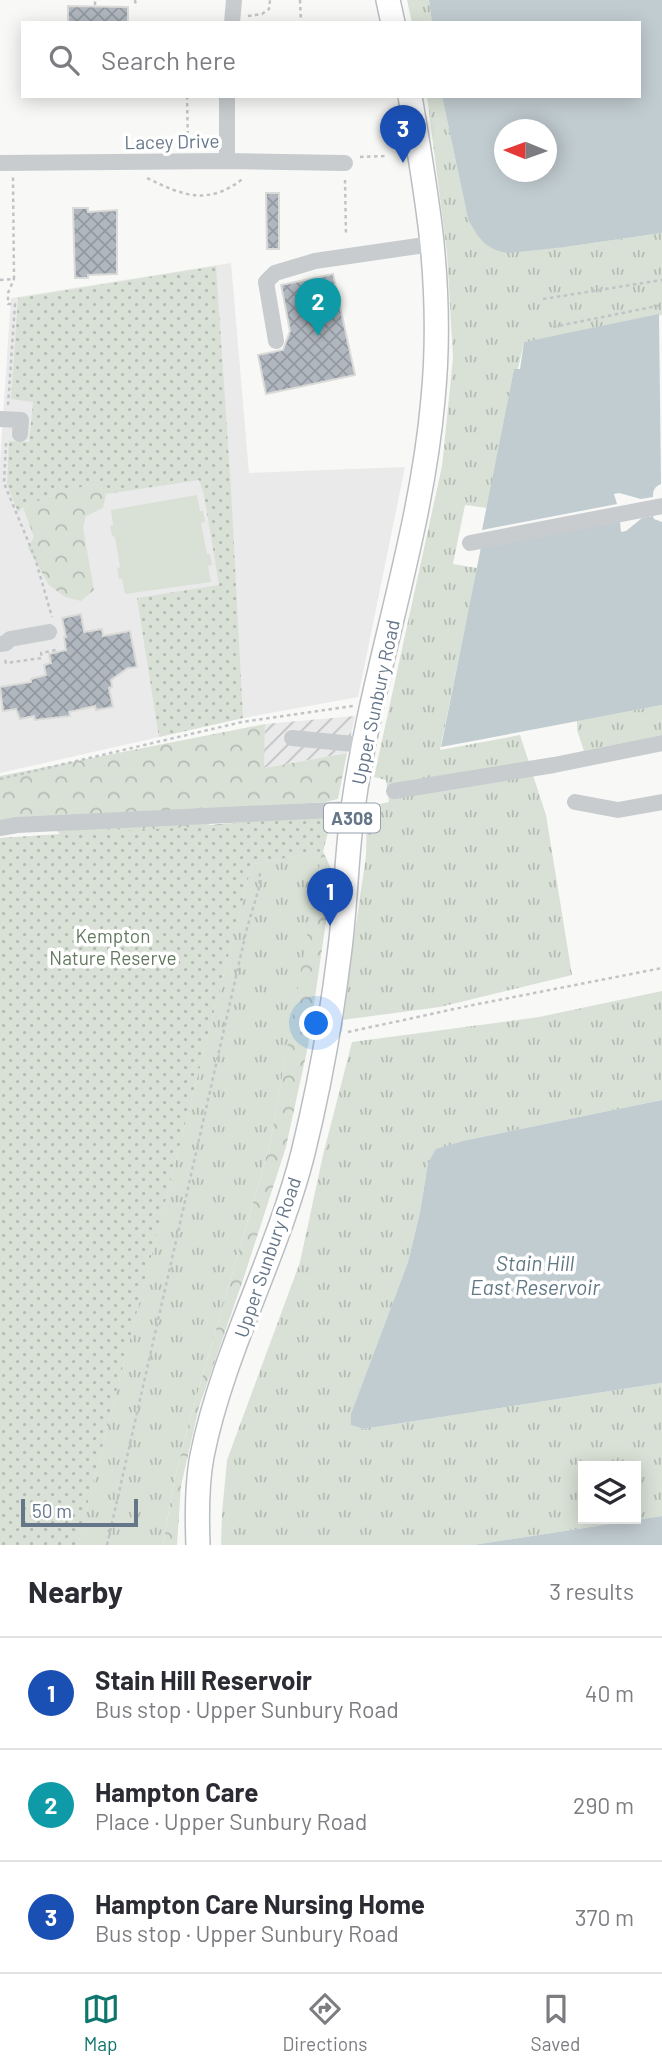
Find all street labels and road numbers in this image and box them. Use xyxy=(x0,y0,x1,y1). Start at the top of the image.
street label: Lacey Drive xyxy=(124,129,220,153)
street label: Upper Sunbury Road xyxy=(346,617,404,787)
road number: A308 xyxy=(324,804,380,832)
street label: Upper Sunbury Road xyxy=(229,1174,305,1340)

